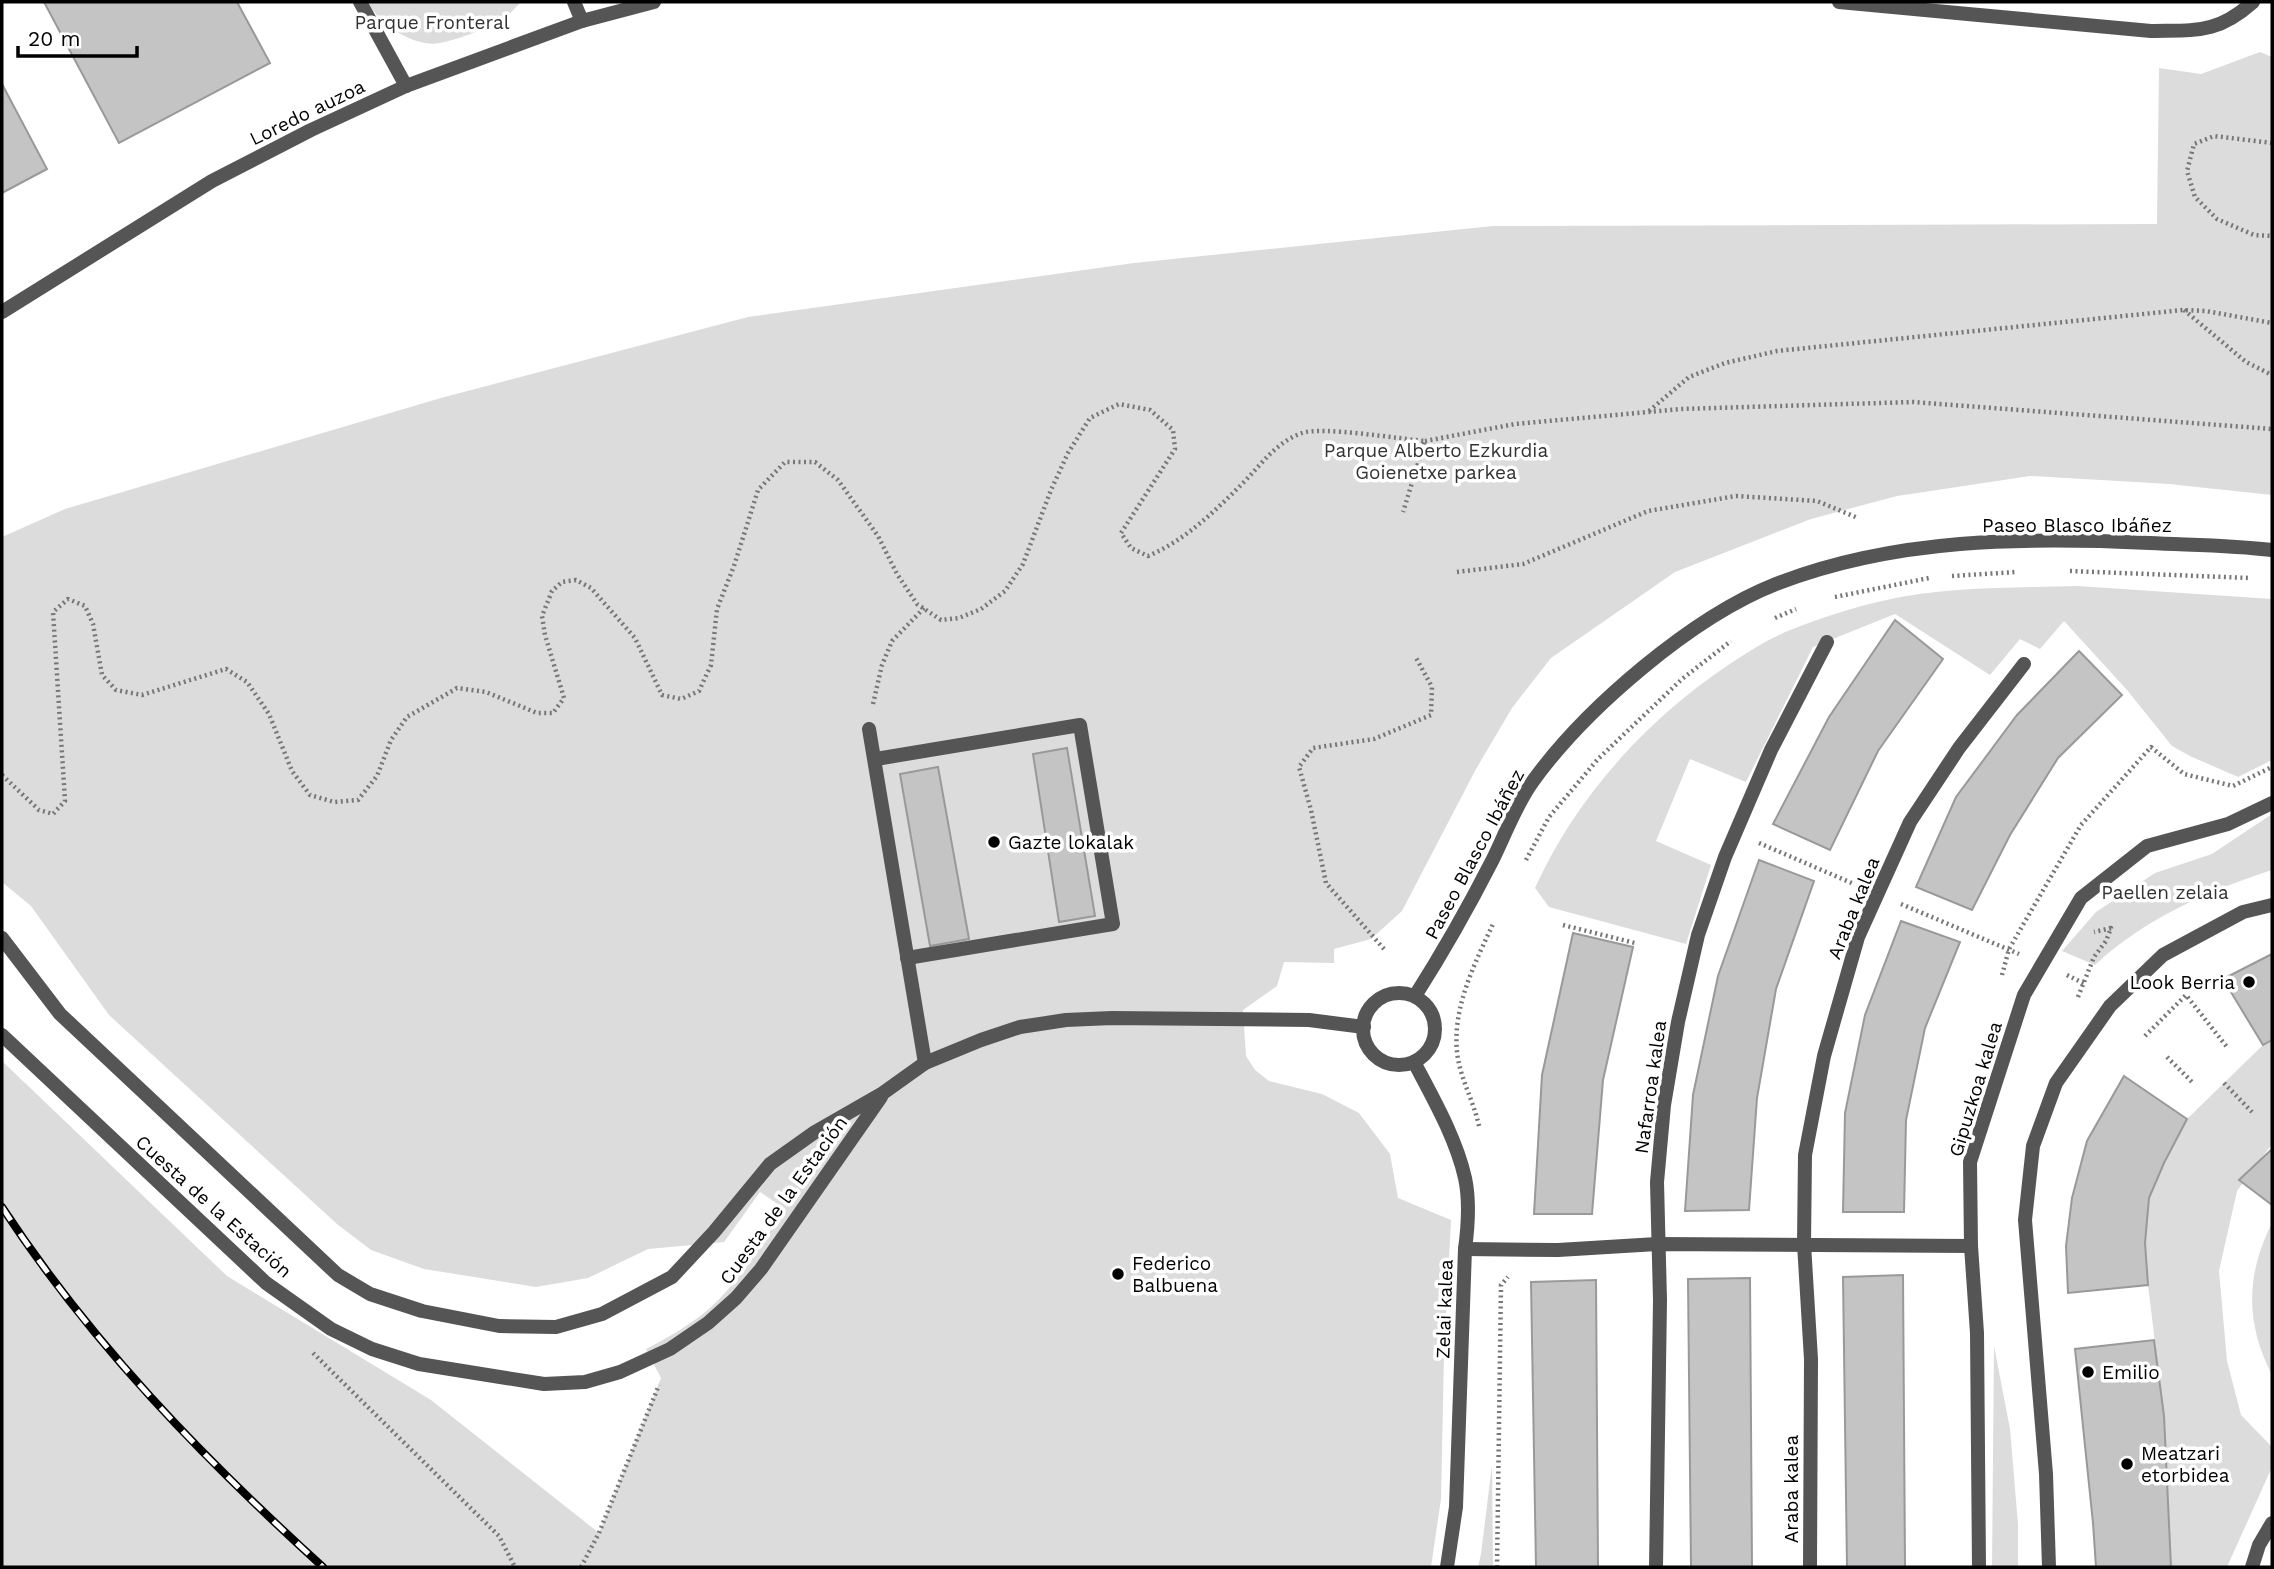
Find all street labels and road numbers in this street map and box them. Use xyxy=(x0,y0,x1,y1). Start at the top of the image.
street label: Loredo auzoa xyxy=(246,75,369,150)
street label: Paseo Blasco Ibáñez xyxy=(1982,514,2172,537)
street label: Paseo Blasco Ibáñez xyxy=(1420,765,1529,943)
street label: Araba kalea xyxy=(1823,853,1885,963)
street label: Nafarroa kalea xyxy=(1630,1019,1671,1155)
street label: Gipuzkoa kalea xyxy=(1944,1019,2007,1159)
street label: Cuesta de la Estación xyxy=(715,1112,852,1289)
street label: Cuesta de la Estación xyxy=(131,1130,296,1283)
street label: Zelai kalea xyxy=(1431,1259,1458,1359)
street label: Araba kalea xyxy=(1780,1435,1803,1543)

